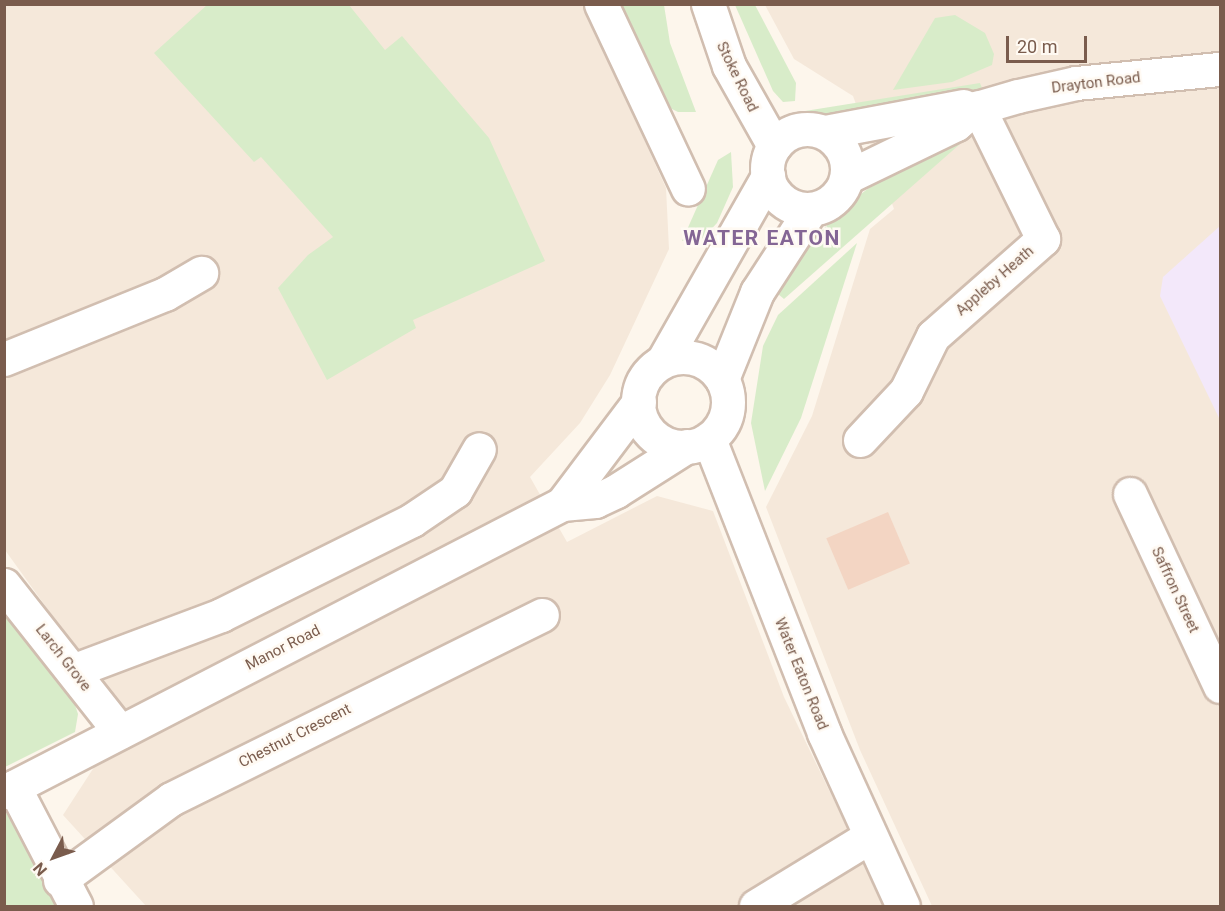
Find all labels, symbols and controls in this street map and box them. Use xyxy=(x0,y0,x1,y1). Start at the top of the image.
scale bar xyxy=(1009,24,1090,62)
text: 20 m xyxy=(1017,36,1057,57)
street label: Stoke Road xyxy=(712,39,762,115)
street label: Drayton Road xyxy=(1050,69,1142,97)
district label: WATER EATON xyxy=(683,225,841,251)
street label: Appleby Heath xyxy=(952,242,1038,320)
street label: Saffron Street xyxy=(1147,544,1203,636)
street label: Water Eaton Road xyxy=(770,615,832,733)
street label: Larch Grove xyxy=(31,621,95,695)
street label: Manor Road xyxy=(243,622,323,674)
street label: Chestnut Crescent xyxy=(236,700,354,772)
north arrow xyxy=(24,827,84,887)
text: N xyxy=(29,859,51,880)

